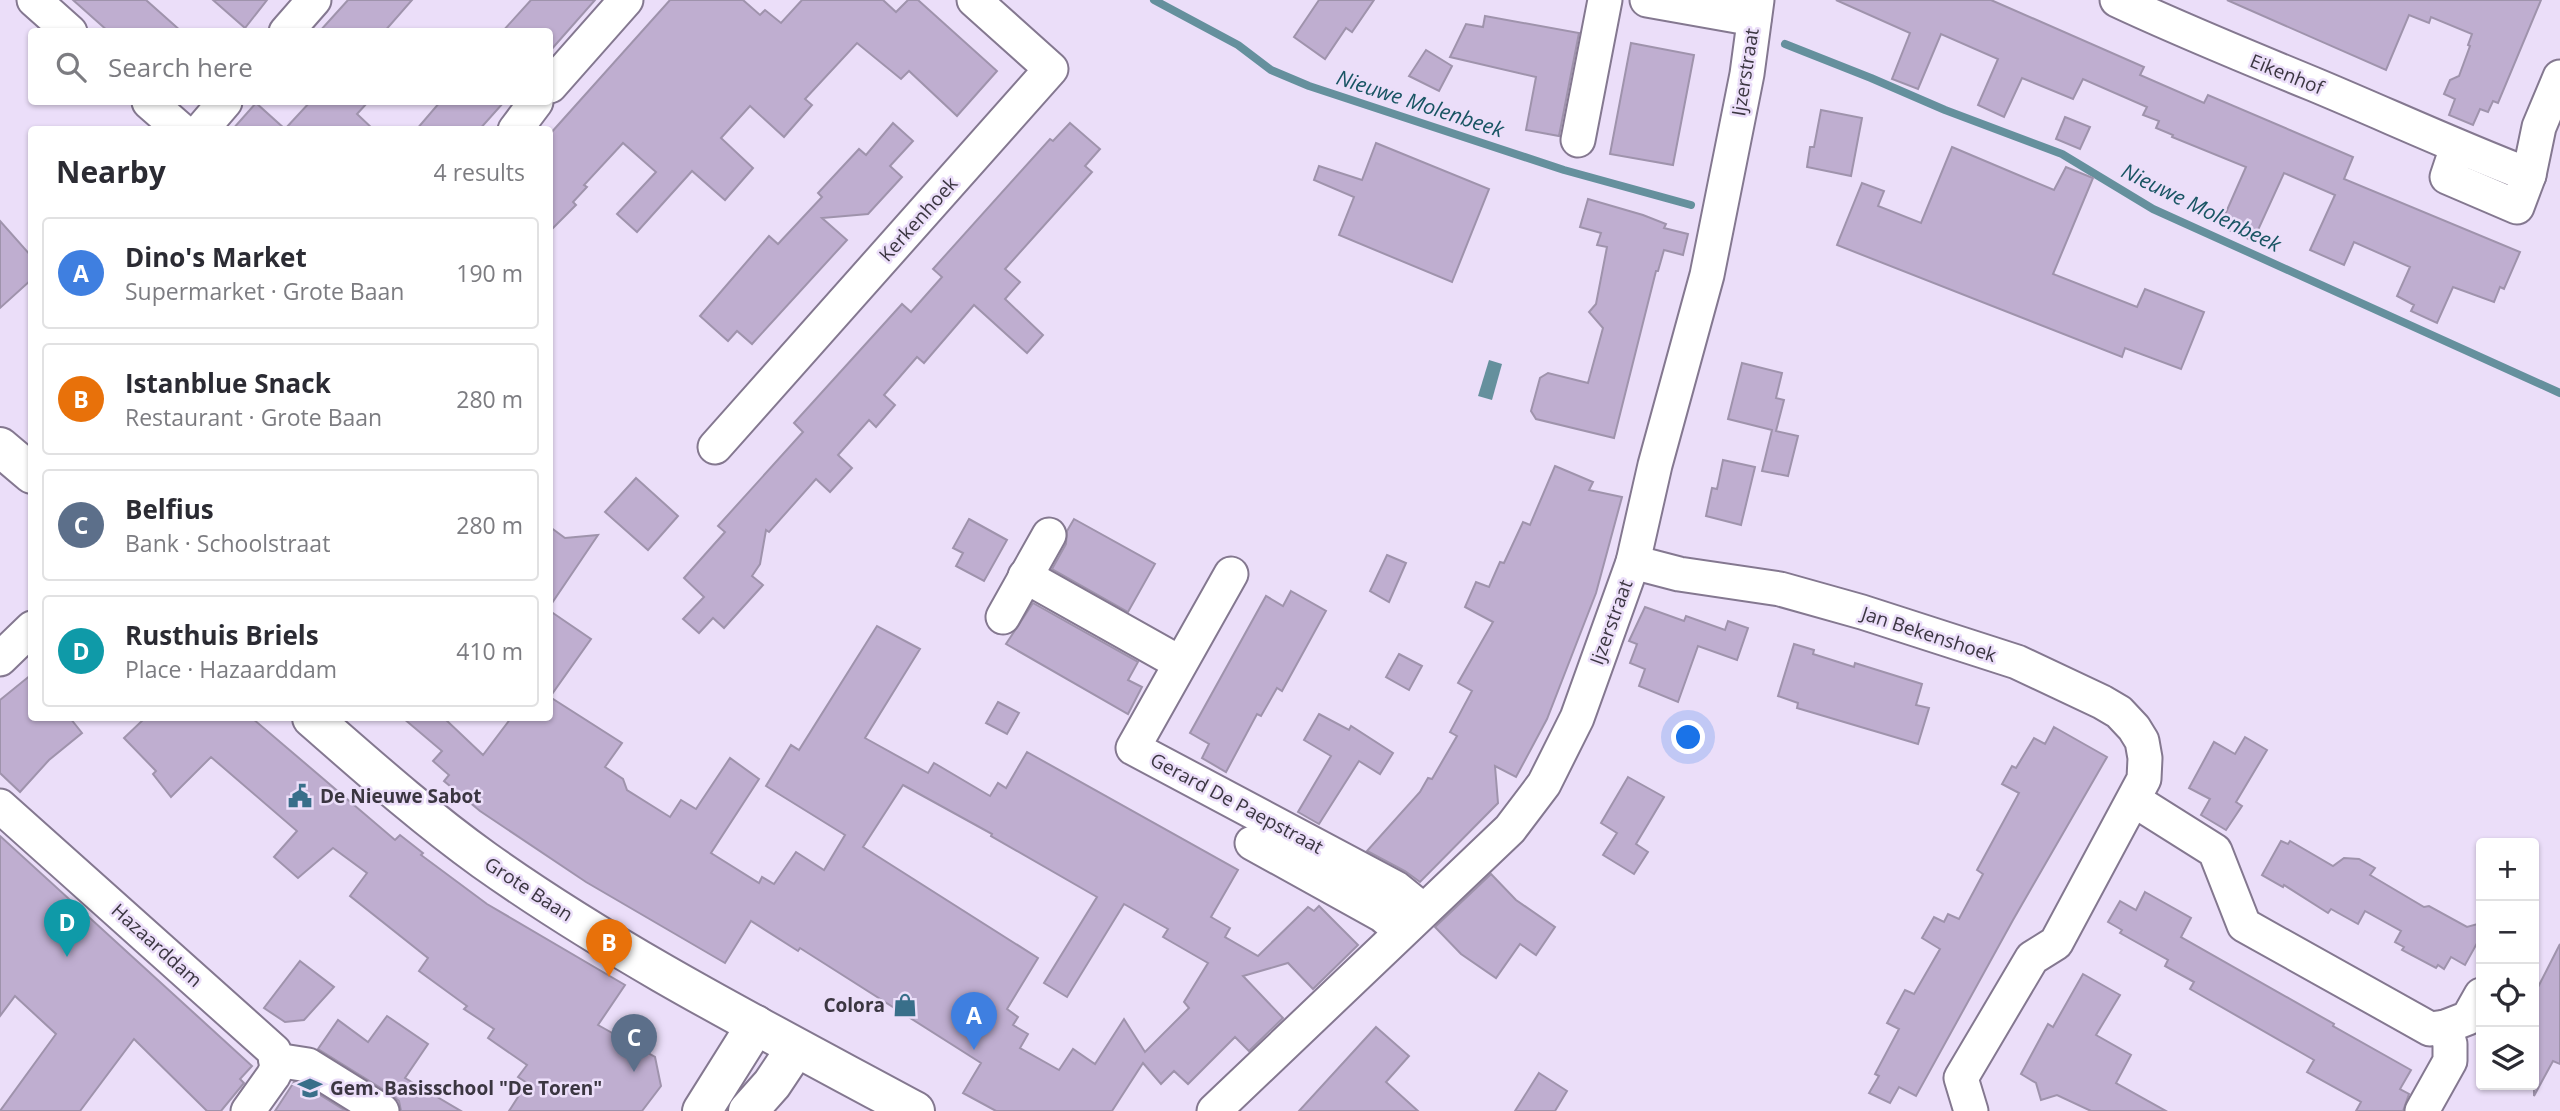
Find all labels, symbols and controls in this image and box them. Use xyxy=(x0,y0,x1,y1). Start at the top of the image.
street label: Ijzerstraat xyxy=(1725,26,1765,118)
search box xyxy=(28,28,553,105)
street label: Eikenhof xyxy=(2246,47,2329,101)
icon: search xyxy=(52,48,90,86)
text: Search here xyxy=(108,49,253,85)
water label: Nieuwe Molenbeek xyxy=(1333,63,1508,143)
text: Nearby xyxy=(56,151,166,192)
text: 4 results xyxy=(434,156,525,188)
water label: Nieuwe Molenbeek xyxy=(2117,156,2286,258)
street label: Kerkenhoek xyxy=(873,171,963,267)
text: Dino's Market xyxy=(125,239,307,275)
text: A xyxy=(73,257,89,289)
text: 190 m xyxy=(456,257,523,289)
text: Supermarket · Grote Baan xyxy=(125,275,404,307)
text: Istanblue Snack xyxy=(125,365,331,401)
text: B xyxy=(73,383,89,415)
text: 280 m xyxy=(456,383,523,415)
text: Restaurant · Grote Baan xyxy=(125,401,382,433)
text: Belfius xyxy=(125,491,214,527)
text: C xyxy=(74,509,88,541)
text: 280 m xyxy=(456,509,523,541)
text: Bank · Schoolstraat xyxy=(125,527,330,559)
street label: Ijzerstraat xyxy=(1584,576,1638,668)
street label: Jan Bekenshoek xyxy=(1856,599,2000,668)
text: Rusthuis Briels xyxy=(125,617,319,653)
text: D xyxy=(72,635,90,667)
text: 410 m xyxy=(456,635,523,667)
text: Place · Hazaarddam xyxy=(125,653,337,685)
your location xyxy=(1671,720,1705,754)
street label: Gerard De Paepstraat xyxy=(1146,746,1328,860)
public building icon: De Nieuwe Sabot xyxy=(286,782,314,810)
place label: De Nieuwe Sabot xyxy=(320,783,482,809)
map controls xyxy=(2476,838,2539,1090)
button: + xyxy=(2476,838,2539,901)
street label: Grote Baan xyxy=(480,851,578,927)
street label: Hazaarddam xyxy=(106,897,208,993)
pin: D xyxy=(44,899,90,957)
button: − xyxy=(2476,901,2539,964)
pin: B xyxy=(586,919,632,977)
button: locate xyxy=(2476,964,2539,1027)
shop icon: Colora xyxy=(891,991,919,1019)
place label: Colora xyxy=(823,992,885,1018)
pin: A xyxy=(951,992,997,1050)
pin: C xyxy=(611,1014,657,1072)
button: layers xyxy=(2476,1027,2539,1090)
school or university icon: Gem. Basisschool "De Toren" xyxy=(296,1074,324,1102)
place label: Gem. Basisschool "De Toren" xyxy=(330,1075,602,1101)

